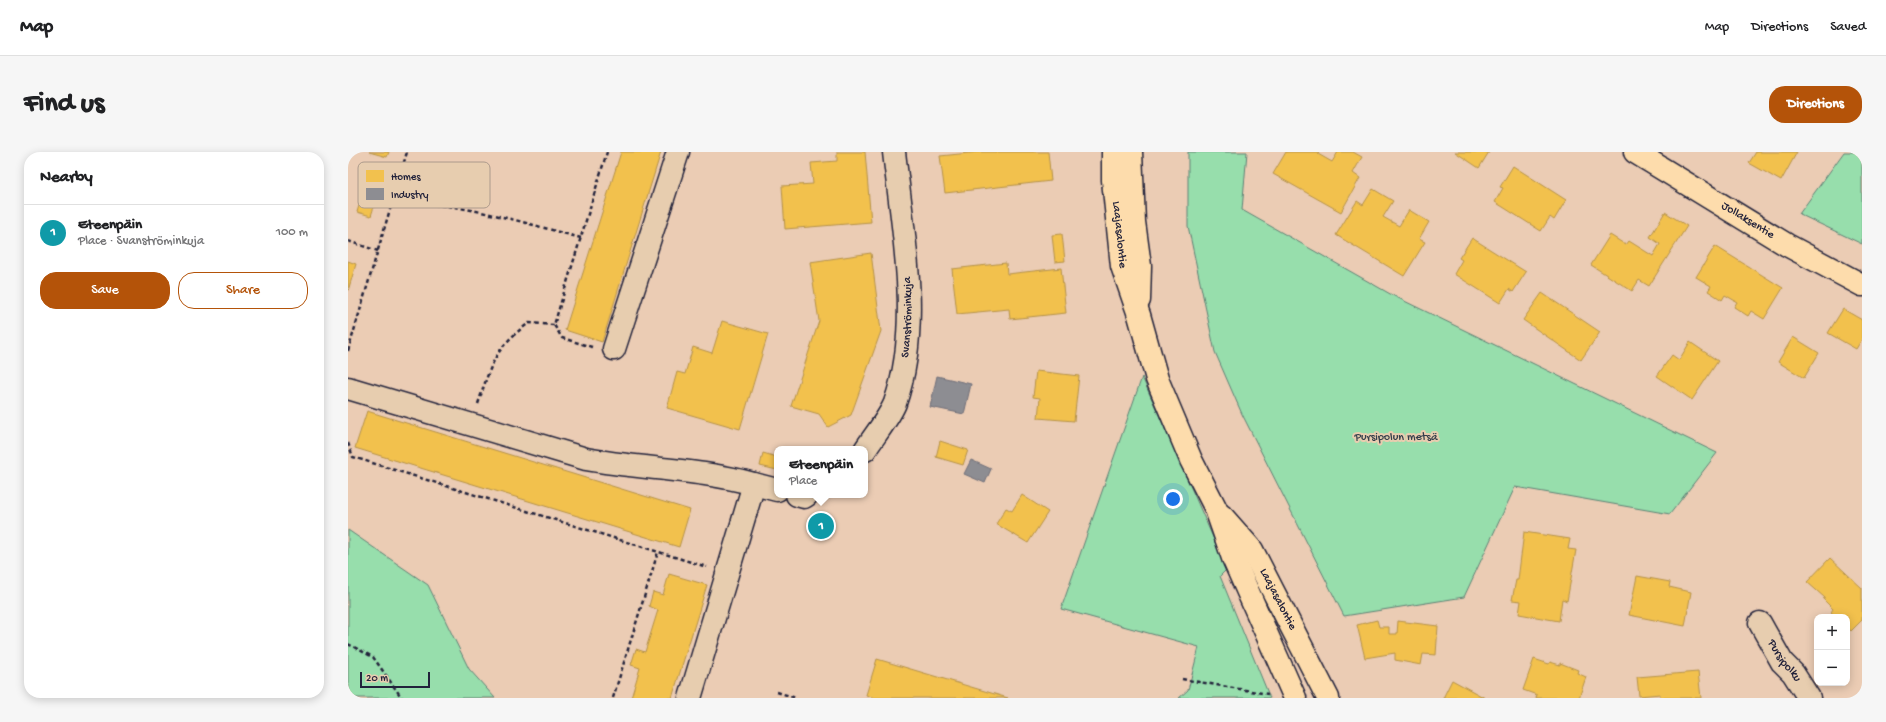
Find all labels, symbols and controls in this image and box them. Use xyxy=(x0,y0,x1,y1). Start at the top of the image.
text: Map xyxy=(20,16,53,39)
text: Map xyxy=(1705,19,1729,36)
text: Directions xyxy=(1751,19,1808,36)
text: Saved xyxy=(1830,19,1866,36)
button: Directions xyxy=(1769,86,1862,123)
text: Find us xyxy=(24,88,104,121)
legend xyxy=(358,162,490,208)
text: Nearby xyxy=(40,168,93,188)
text: Homes xyxy=(391,172,421,184)
text: Industry xyxy=(391,190,429,202)
street label: Jollaksentie xyxy=(1718,199,1778,243)
street label: Laajasalontie xyxy=(1108,200,1129,270)
text: Eteenpäin xyxy=(78,216,142,234)
text: 1 xyxy=(50,225,56,240)
text: 100 m xyxy=(276,225,308,240)
text: Place · Svanströminkuja xyxy=(78,234,204,249)
button: Save xyxy=(40,272,170,309)
button: Share xyxy=(178,272,308,309)
street label: Svanströminkuja xyxy=(899,276,916,359)
park label: Pursipolun metsä xyxy=(1353,431,1438,445)
popup xyxy=(774,446,868,498)
text: Eteenpäin xyxy=(789,456,853,474)
text: Place xyxy=(789,474,817,489)
your location xyxy=(1163,489,1183,509)
pin: 1 xyxy=(808,511,834,541)
street label: Laajasalontie xyxy=(1256,566,1299,633)
map controls xyxy=(1814,614,1850,686)
button: + xyxy=(1814,614,1850,650)
street label: Pursipolku xyxy=(1763,636,1804,685)
button: − xyxy=(1814,650,1850,686)
scale bar xyxy=(360,670,430,689)
text: 20 m xyxy=(366,673,388,685)

